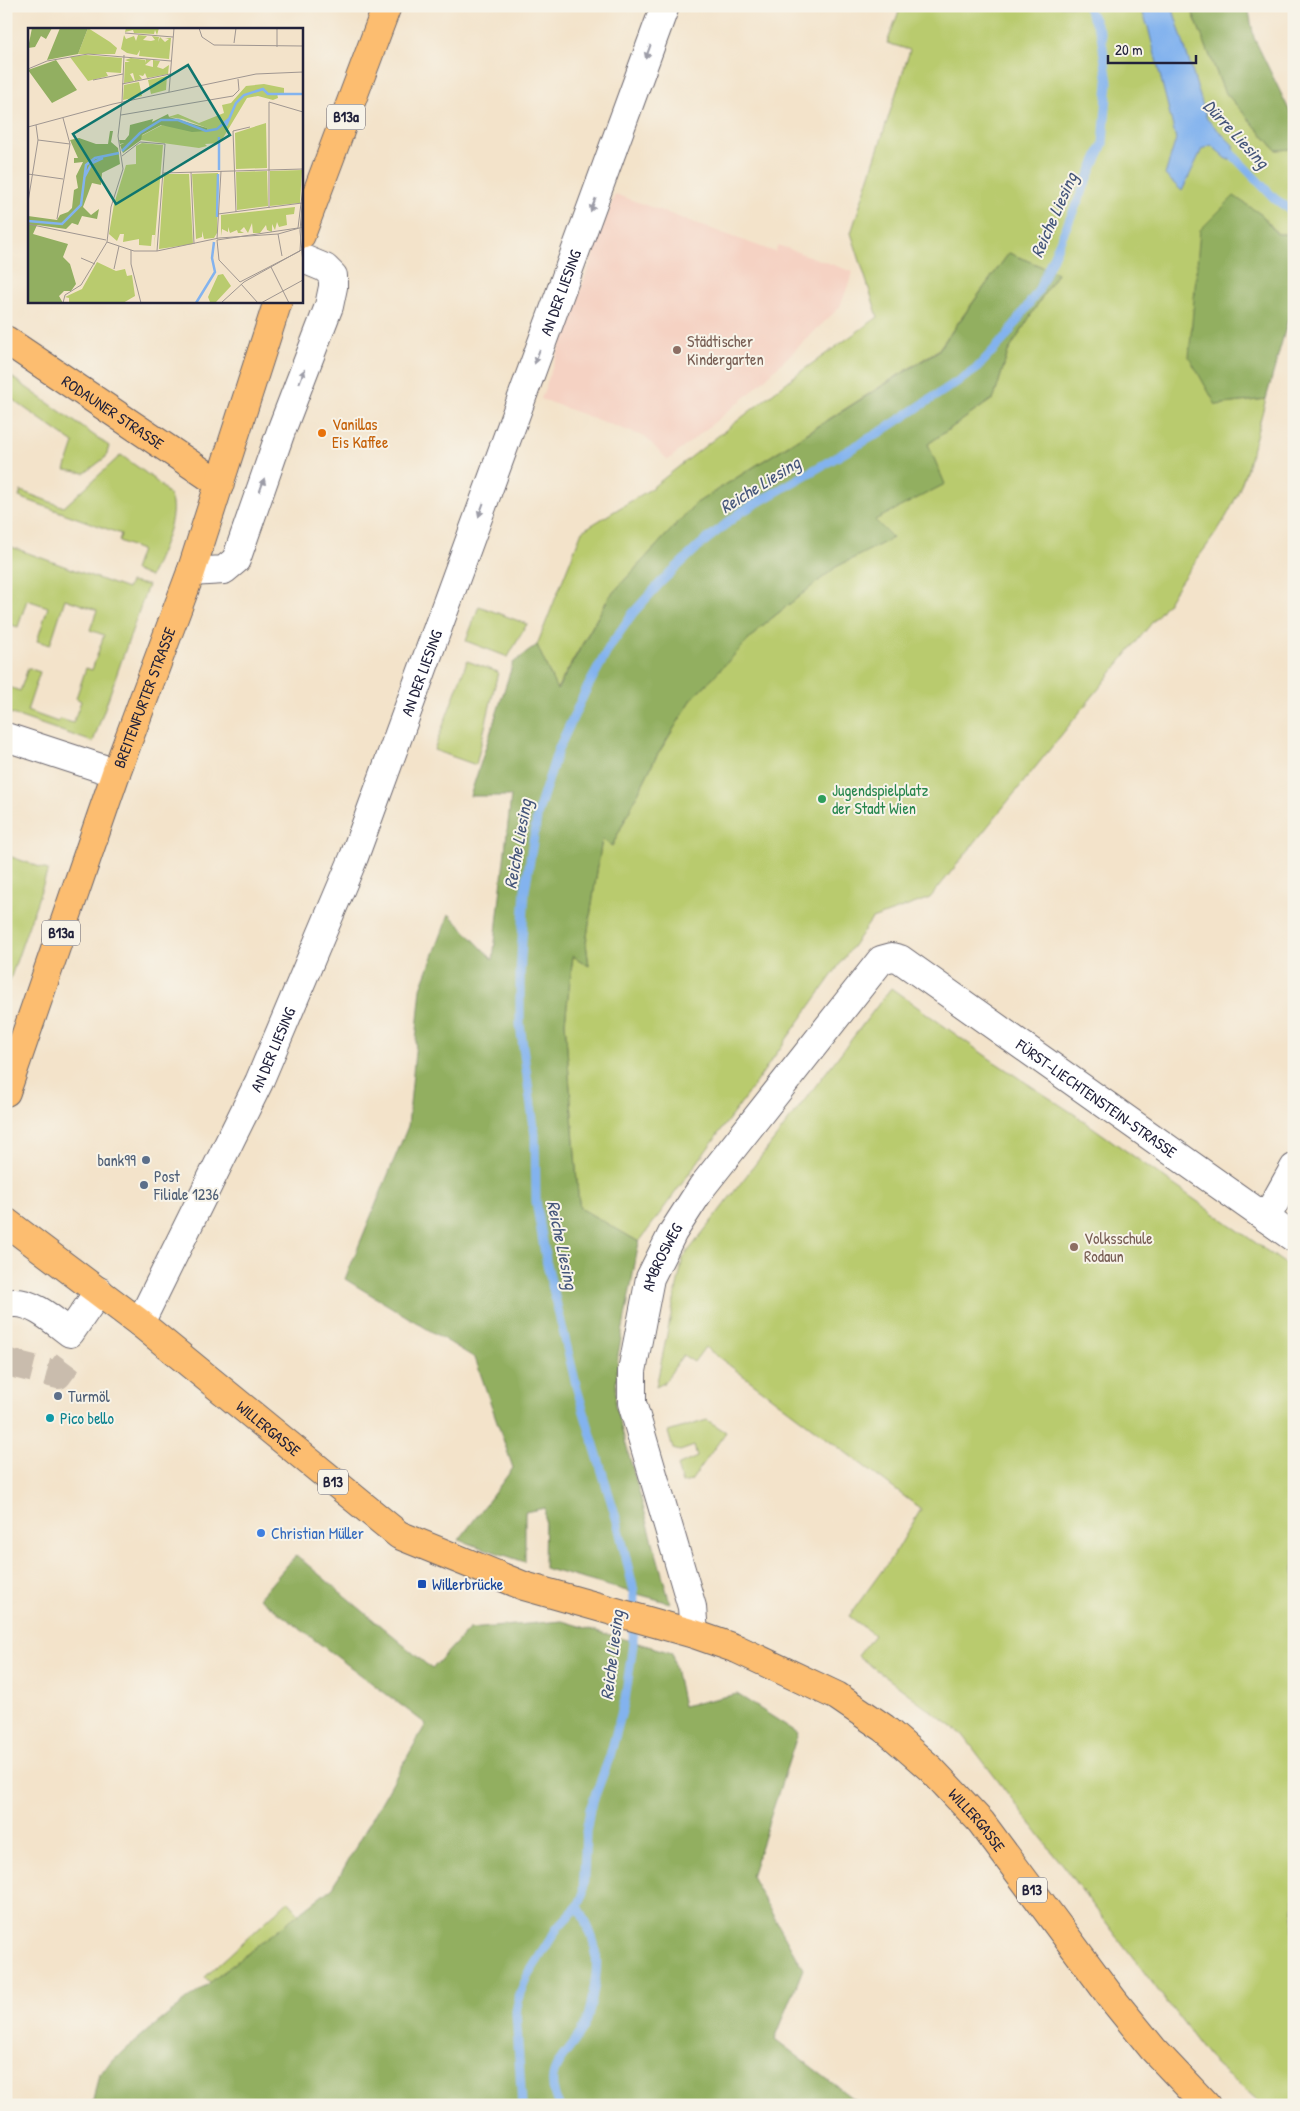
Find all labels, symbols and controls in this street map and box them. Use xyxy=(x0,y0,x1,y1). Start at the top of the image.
inset map xyxy=(28,28,302,302)
scale bar xyxy=(1108,32,1195,64)
text: 20 m xyxy=(1115,39,1142,60)
one-way arrow xyxy=(644,45,652,60)
water label: Dürre Liesing xyxy=(1198,94,1275,174)
road number: B13a xyxy=(327,104,365,130)
water label: Reiche Liesing xyxy=(1024,168,1084,261)
one-way arrow xyxy=(589,198,597,213)
street label: AN DER LIESING xyxy=(535,246,586,338)
place label: Städtischer Kindergarten xyxy=(687,330,764,370)
marker: Städtischer Kindergarten xyxy=(671,344,683,356)
one-way arrow xyxy=(533,350,540,365)
one-way arrow xyxy=(299,369,307,383)
street label: RODAUNER STRASSE xyxy=(58,370,168,454)
place label: Vanillas Eis Kaffee xyxy=(332,413,389,453)
marker: Vanillas Eis Kaffee xyxy=(316,427,328,439)
water label: Reiche Liesing xyxy=(715,450,805,519)
one-way arrow xyxy=(258,477,266,492)
one-way arrow xyxy=(476,503,484,517)
street label: BREITENFURTER STRASSE xyxy=(108,624,180,771)
street label: AN DER LIESING xyxy=(396,627,447,719)
place label: Jugendspielplatz der Stadt Wien xyxy=(832,779,928,819)
marker: Jugendspielplatz der Stadt Wien xyxy=(816,793,828,805)
water label: Reiche Liesing xyxy=(497,796,538,891)
road number: B13a xyxy=(42,920,80,946)
street label: AN DER LIESING xyxy=(245,1004,300,1096)
street label: FÜRST-LIECHTENSTEIN-STRASSE xyxy=(1011,1033,1181,1163)
place label: bank99 xyxy=(98,1149,136,1171)
marker: bank99 xyxy=(140,1154,152,1166)
place label: Post Filiale 1236 xyxy=(153,1165,219,1205)
marker: Post Filiale 1236 xyxy=(138,1179,150,1191)
water label: Reiche Liesing xyxy=(541,1198,584,1293)
street label: AMBROSWEG xyxy=(637,1218,687,1293)
place label: Volksschule Rodaun xyxy=(1084,1227,1153,1267)
marker: Volksschule Rodaun xyxy=(1068,1241,1080,1253)
place label: Turmöl xyxy=(68,1385,110,1407)
marker: Turmöl xyxy=(52,1390,64,1402)
street label: WILLERGASSE xyxy=(232,1395,305,1461)
place label: Pico bello xyxy=(60,1407,114,1429)
marker: Pico bello xyxy=(44,1412,56,1424)
road number: B13 xyxy=(318,1470,348,1494)
place label: Christian Müller xyxy=(271,1522,364,1544)
marker: Christian Müller xyxy=(255,1527,267,1539)
place label: Willerbrücke xyxy=(432,1573,504,1595)
marker: Willerbrücke xyxy=(416,1578,428,1590)
water label: Reiche Liesing xyxy=(594,1608,630,1701)
street label: WILLERGASSE xyxy=(944,1783,1010,1856)
road number: B13 xyxy=(1017,1878,1047,1902)

